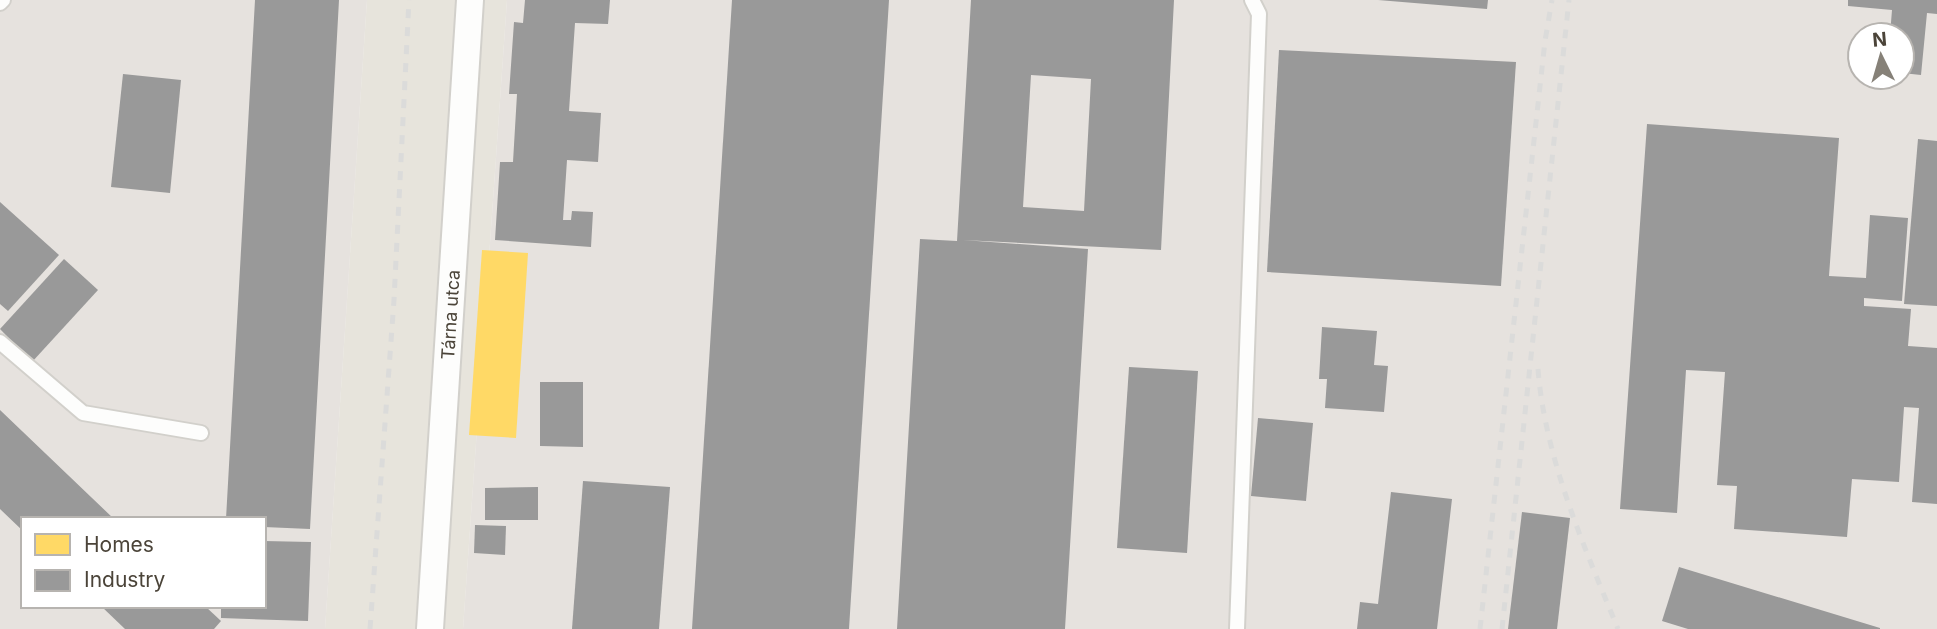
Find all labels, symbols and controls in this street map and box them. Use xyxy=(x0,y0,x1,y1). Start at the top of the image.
north arrow xyxy=(1846,21,1916,91)
text: N xyxy=(1871,27,1888,52)
street label: Tárna utca xyxy=(437,269,463,360)
legend xyxy=(21,517,266,608)
text: Homes xyxy=(84,532,154,557)
text: Industry xyxy=(84,567,166,592)

